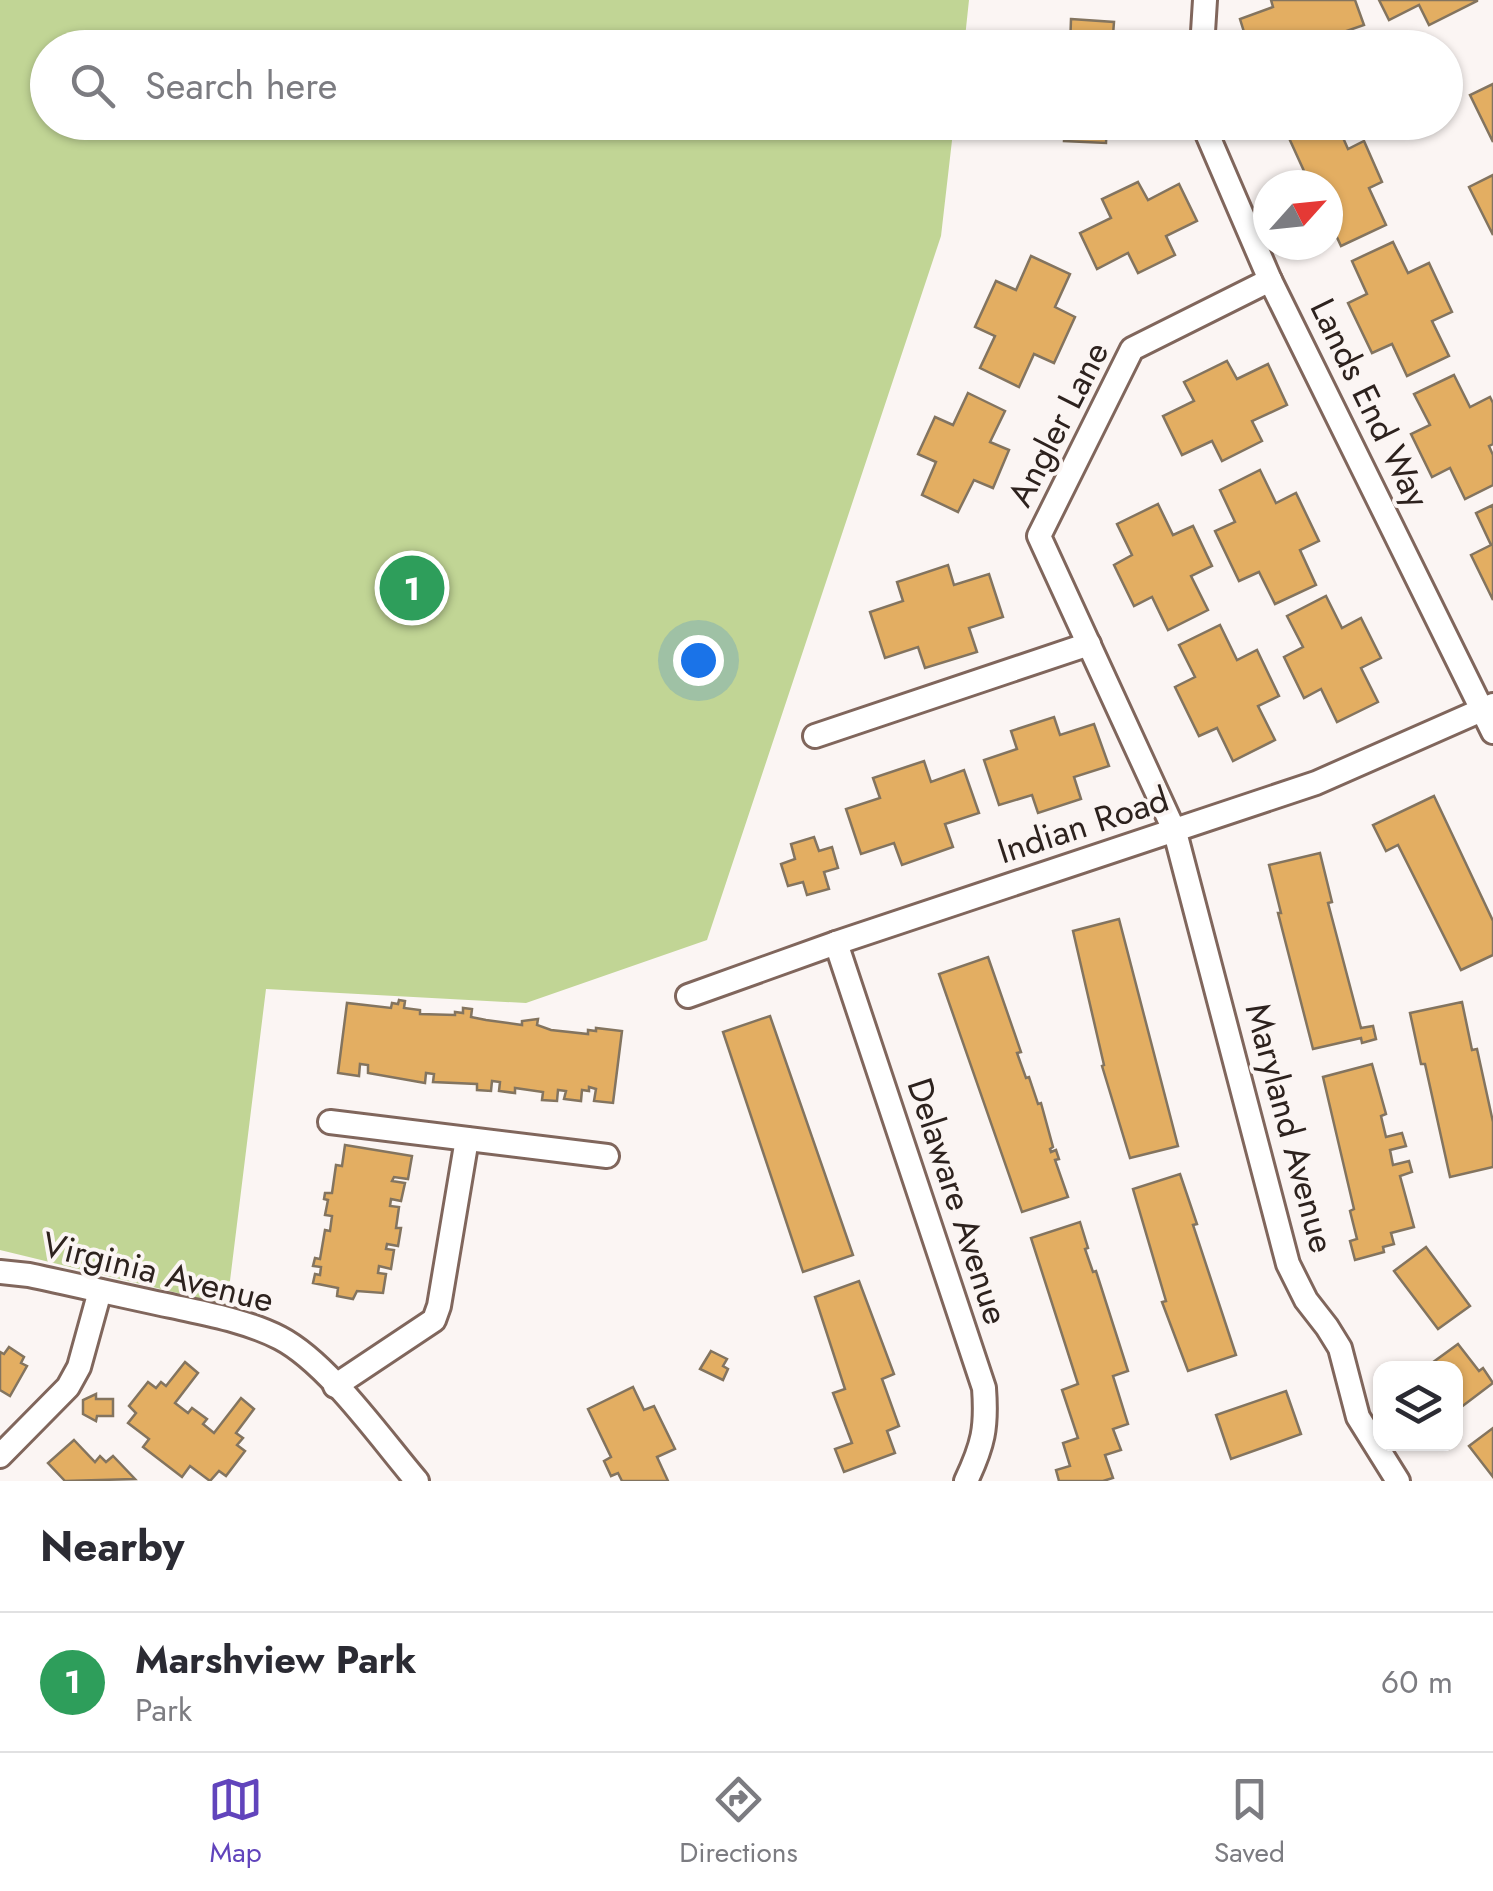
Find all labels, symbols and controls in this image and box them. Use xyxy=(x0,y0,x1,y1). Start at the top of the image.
search box xyxy=(30,30,1463,140)
icon: search xyxy=(65,58,120,113)
text: Search here xyxy=(145,58,337,113)
north arrow xyxy=(1253,170,1343,260)
street label: Lands End Way xyxy=(1298,290,1442,516)
street label: Angler Lane xyxy=(995,333,1121,515)
pin: 1 xyxy=(380,550,444,626)
your location xyxy=(673,635,724,686)
street label: Indian Road xyxy=(991,774,1175,876)
street label: Maryland Avenue xyxy=(1233,998,1347,1258)
street label: Delaware Avenue xyxy=(895,1071,1021,1331)
street label: Virginia Avenue xyxy=(37,1219,279,1325)
map controls xyxy=(1373,1361,1463,1451)
button: layers xyxy=(1373,1361,1463,1451)
text: Nearby xyxy=(40,1516,184,1577)
text: Marshview Park xyxy=(135,1632,416,1687)
text: 1 xyxy=(64,1659,81,1705)
text: 60 m xyxy=(1381,1659,1453,1705)
text: Park xyxy=(135,1687,192,1733)
tab: Map xyxy=(208,1772,263,1873)
tab: Directions xyxy=(679,1772,798,1873)
tab: Saved xyxy=(1214,1772,1285,1873)

